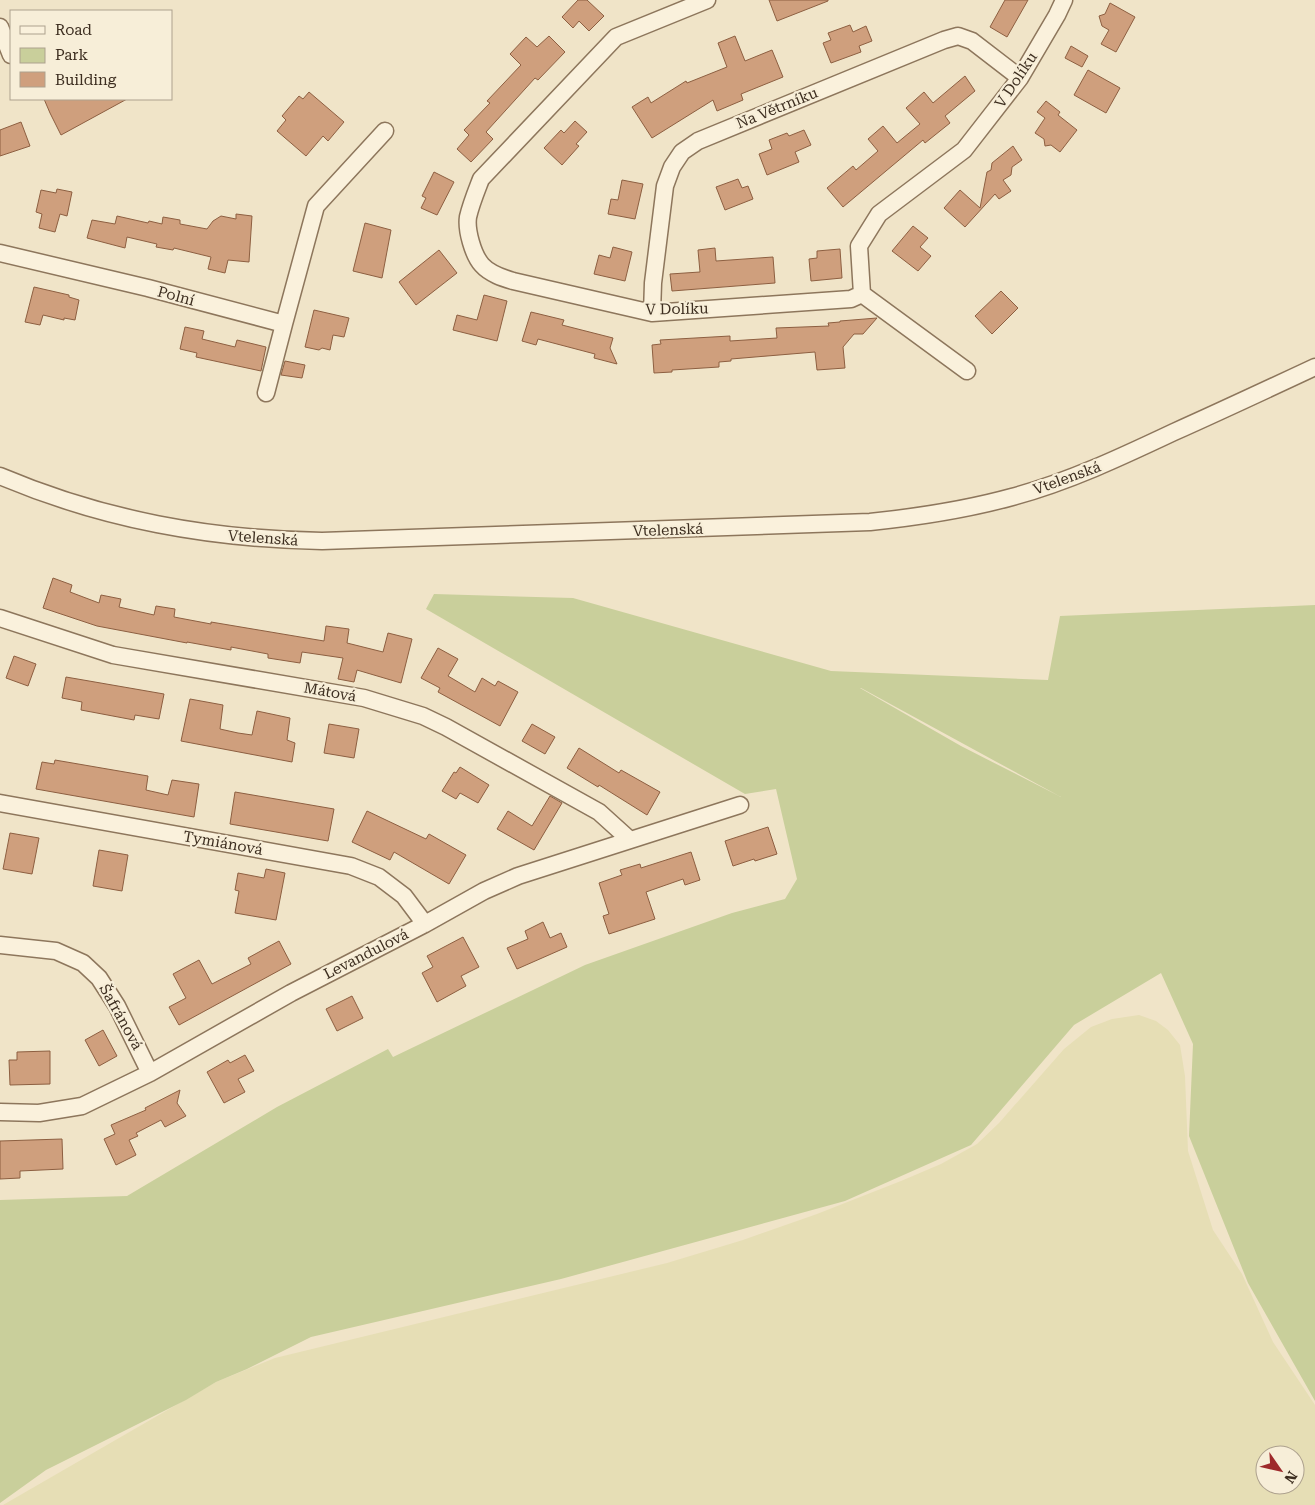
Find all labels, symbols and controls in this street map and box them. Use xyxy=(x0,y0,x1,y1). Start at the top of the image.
legend xyxy=(10,10,172,100)
text: Road xyxy=(55,21,92,39)
text: Park xyxy=(55,46,89,64)
street label: V Dolíku xyxy=(991,48,1042,111)
text: Building xyxy=(55,71,117,89)
street label: Na Větrníku xyxy=(734,83,821,133)
street label: Polní xyxy=(155,282,197,310)
street label: V Dolíku xyxy=(645,299,709,319)
street label: Vtelenská xyxy=(1031,457,1103,499)
street label: Vtelenská xyxy=(632,520,704,540)
street label: Vtelenská xyxy=(227,527,299,549)
street label: Mátová xyxy=(302,679,358,705)
street label: Tymiánová xyxy=(182,827,264,859)
street label: Levandulová xyxy=(321,925,411,983)
street label: Šafránová xyxy=(96,981,146,1053)
north arrow xyxy=(1255,1445,1305,1495)
text: N xyxy=(1281,1468,1300,1486)

